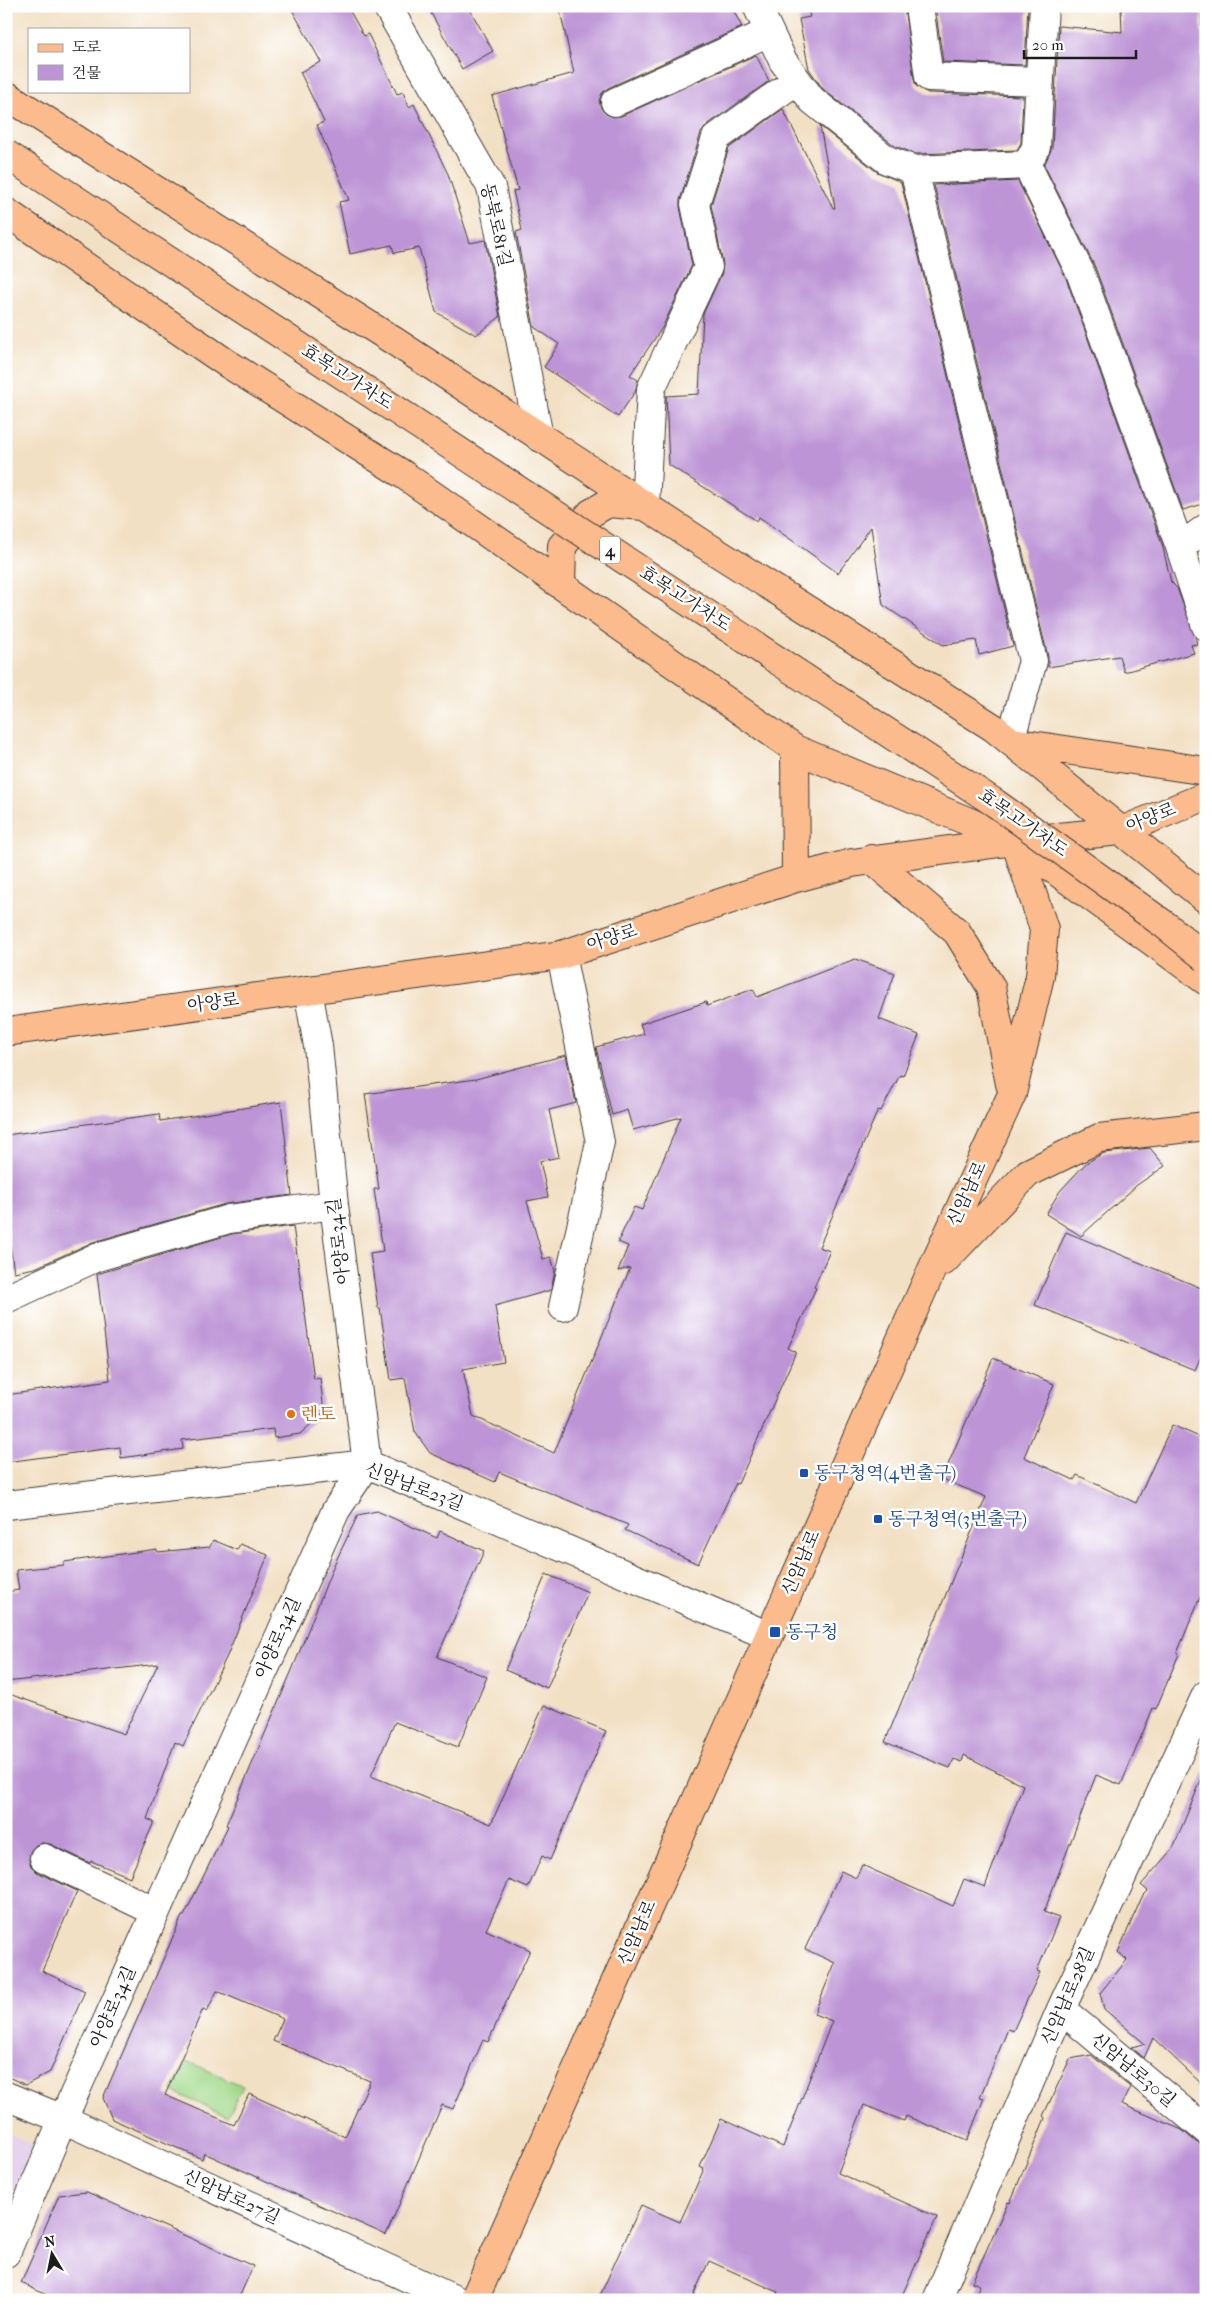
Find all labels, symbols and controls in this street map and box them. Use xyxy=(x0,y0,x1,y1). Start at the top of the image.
legend xyxy=(28,28,190,92)
scale bar xyxy=(1024,28,1137,60)
text: 20 m xyxy=(1032,36,1064,54)
text: 도로 xyxy=(72,38,101,56)
text: 건물 xyxy=(72,64,101,82)
street label: 동북로81길 xyxy=(476,181,516,269)
street label: 효목고가차도 xyxy=(298,340,396,414)
road number: 4 xyxy=(600,536,620,564)
street label: 효목고가차도 xyxy=(636,562,734,636)
street label: 효목고가차도 xyxy=(974,784,1072,862)
street label: 아양로 xyxy=(1123,798,1179,838)
street label: 아양로 xyxy=(584,920,640,956)
street label: 아양로 xyxy=(186,989,240,1017)
street label: 신암남로 xyxy=(943,1158,991,1230)
street label: 아양로34길 xyxy=(323,1196,355,1286)
place label: 렌토 xyxy=(301,1404,336,1425)
marker: 렌토 xyxy=(285,1408,297,1420)
street label: 신암남로23길 xyxy=(362,1459,466,1515)
place label: 동구청역(4번출구) xyxy=(814,1463,956,1484)
marker: 동구청역(4번출구) xyxy=(798,1467,810,1479)
place label: 동구청역(3번출구) xyxy=(888,1509,1027,1530)
marker: 동구청역(3번출구) xyxy=(872,1513,884,1525)
street label: 신암남로 xyxy=(777,1527,825,1599)
street label: 아양로34길 xyxy=(251,1594,305,1682)
place label: 동구청 xyxy=(786,1622,838,1643)
marker: 동구청 xyxy=(768,1625,782,1639)
street label: 신암남로 xyxy=(613,1897,661,1969)
street label: 신암남로28길 xyxy=(1037,1944,1099,2048)
street label: 아양로34길 xyxy=(86,1963,140,2051)
street label: 신암남로30길 xyxy=(1086,2028,1180,2112)
street label: 신암남로27길 xyxy=(179,2165,283,2229)
north arrow xyxy=(28,2228,78,2278)
text: N xyxy=(43,2232,57,2251)

